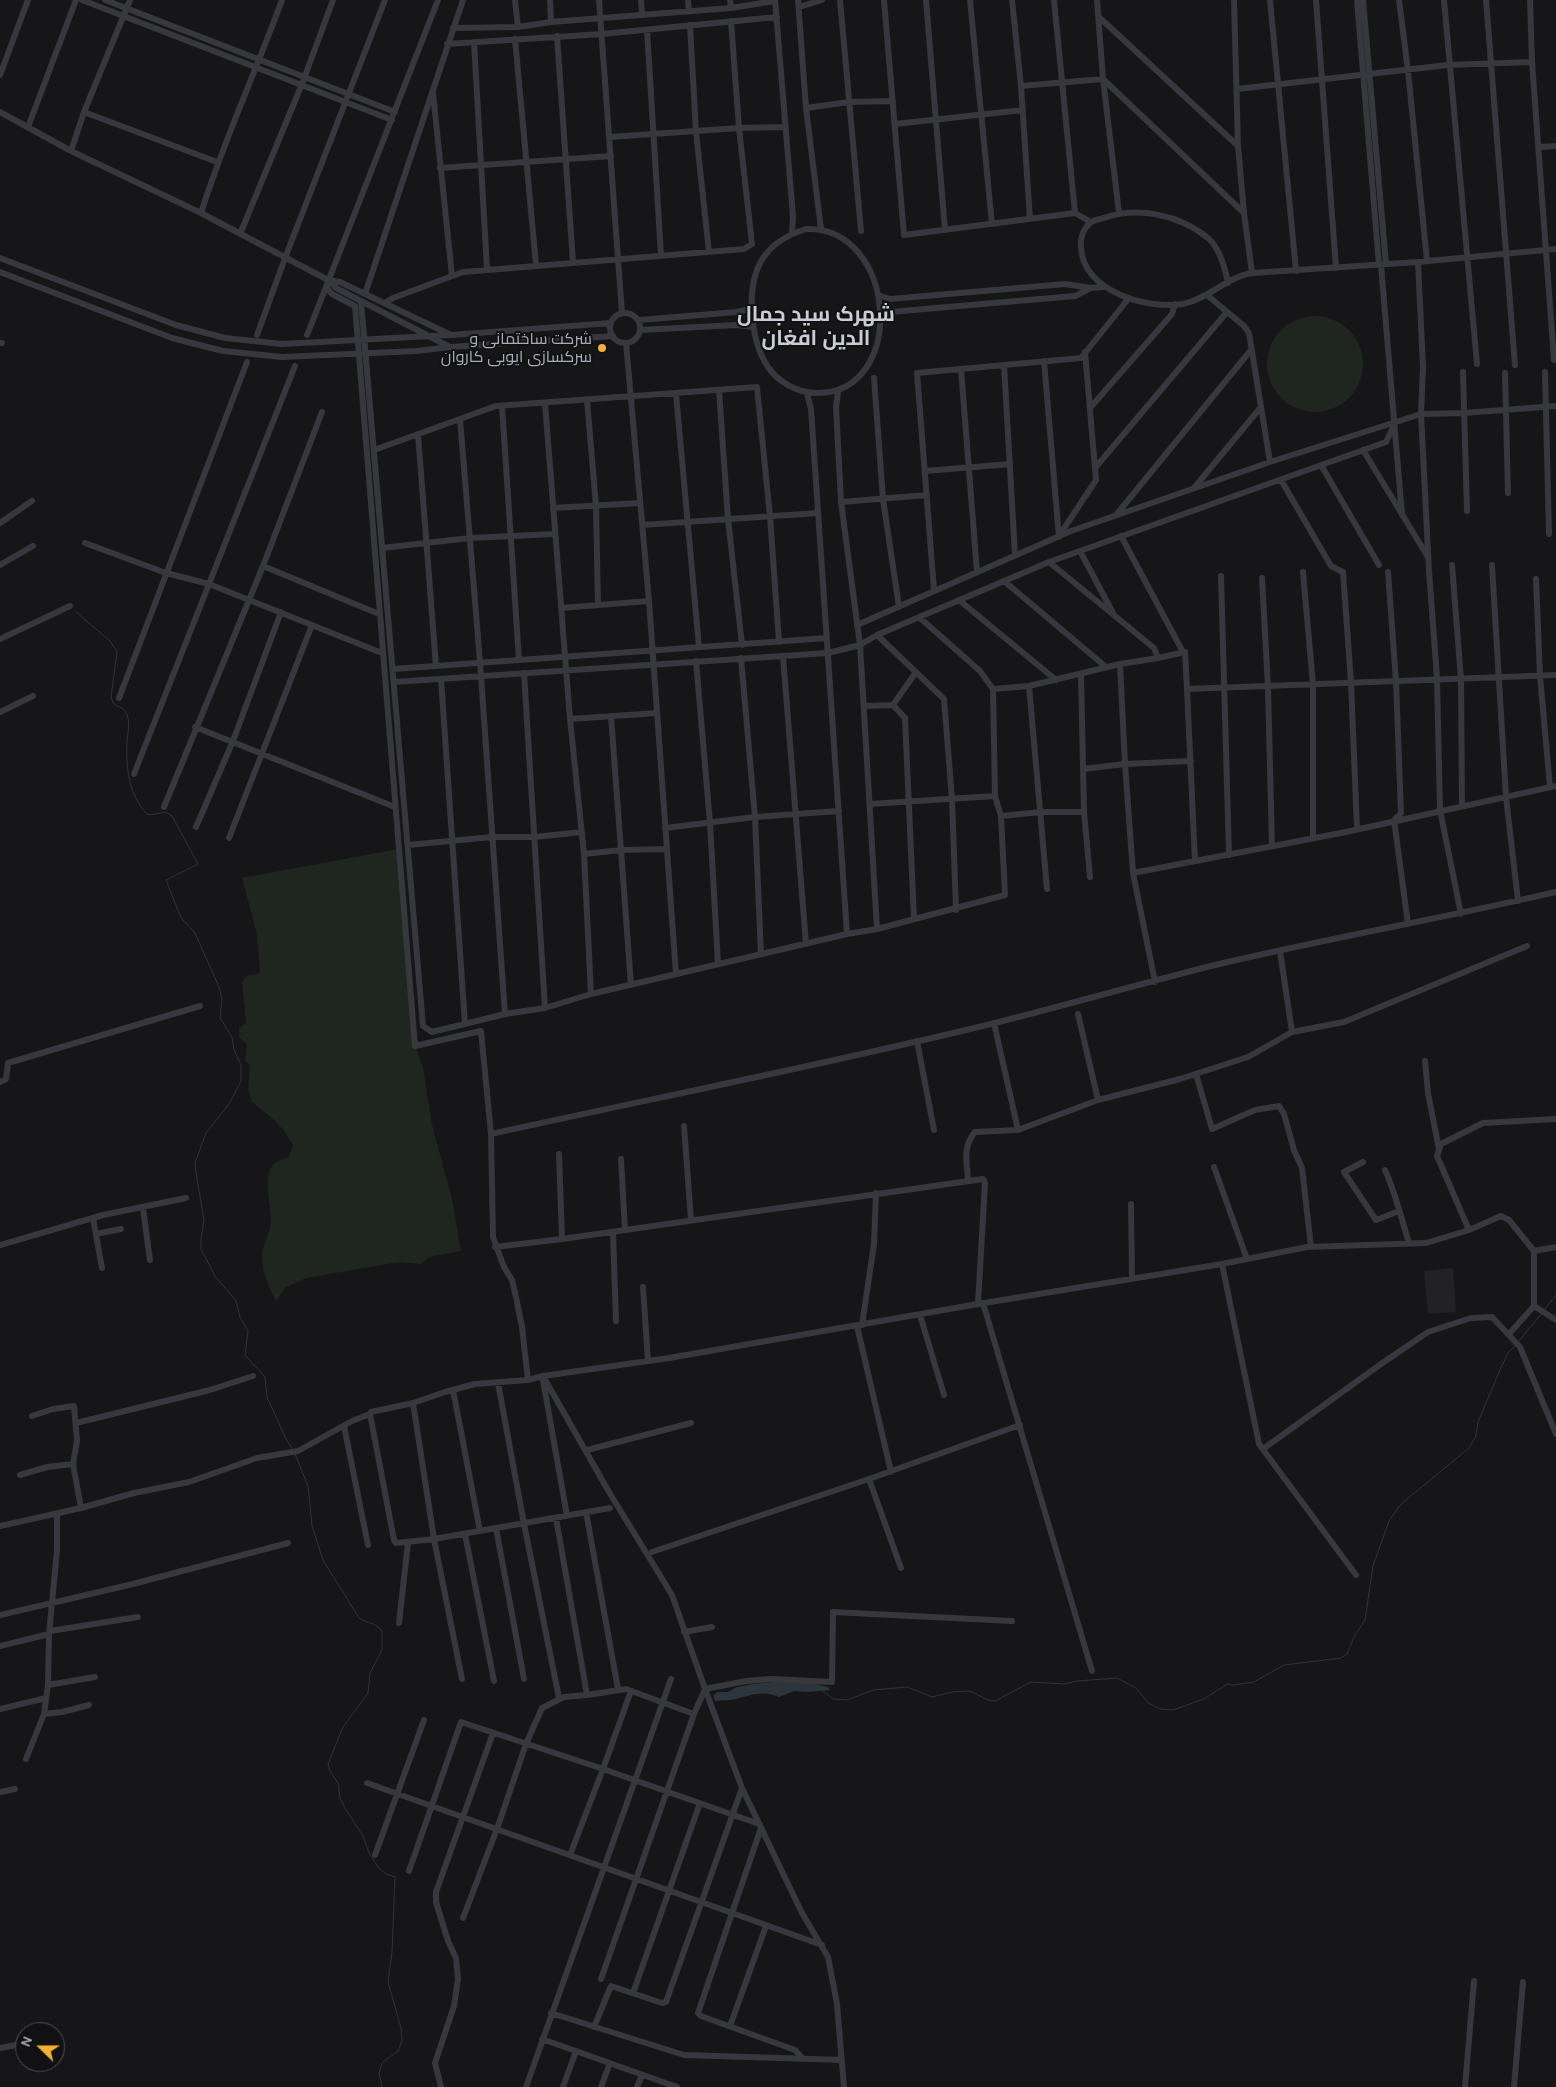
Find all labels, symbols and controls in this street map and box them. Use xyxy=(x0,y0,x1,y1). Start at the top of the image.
district label: شهرک سید جمال الدین افغان xyxy=(737,302,895,352)
place label: شرکت ساختمانی و سرکسازی ایوبی کاروان xyxy=(441,329,592,367)
marker: شرکت ساختمانی و سرکسازی ایوبی کاروان xyxy=(596,342,608,354)
north arrow xyxy=(15,2022,65,2072)
text: N xyxy=(17,2034,36,2049)

